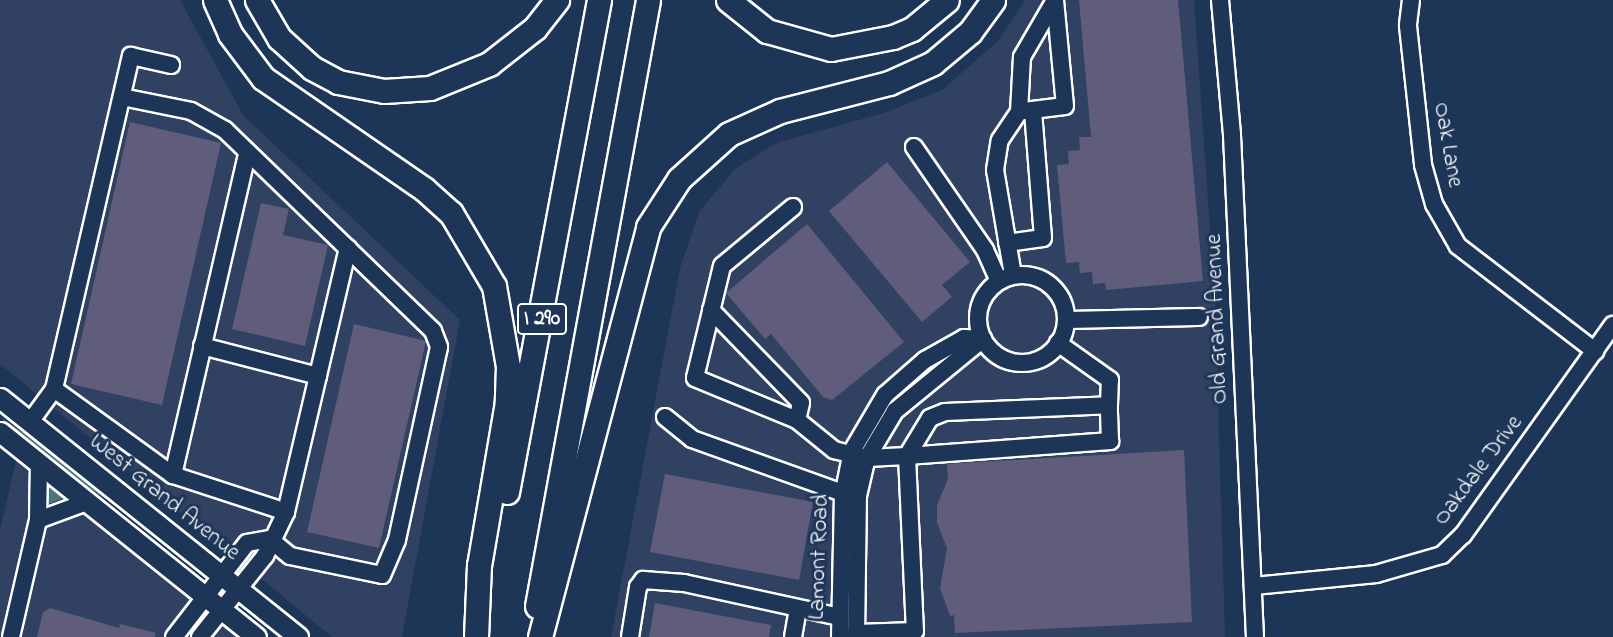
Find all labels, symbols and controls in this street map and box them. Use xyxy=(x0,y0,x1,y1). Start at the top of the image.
street label: Oak Lane xyxy=(1426,100,1468,190)
street label: Old Grand Avenue xyxy=(1201,233,1235,405)
road number: I 290 xyxy=(516,302,568,336)
street label: Oakdale Drive xyxy=(1429,410,1529,532)
street label: West Grand Avenue xyxy=(83,429,245,567)
street label: Lamont Road xyxy=(804,494,836,620)

